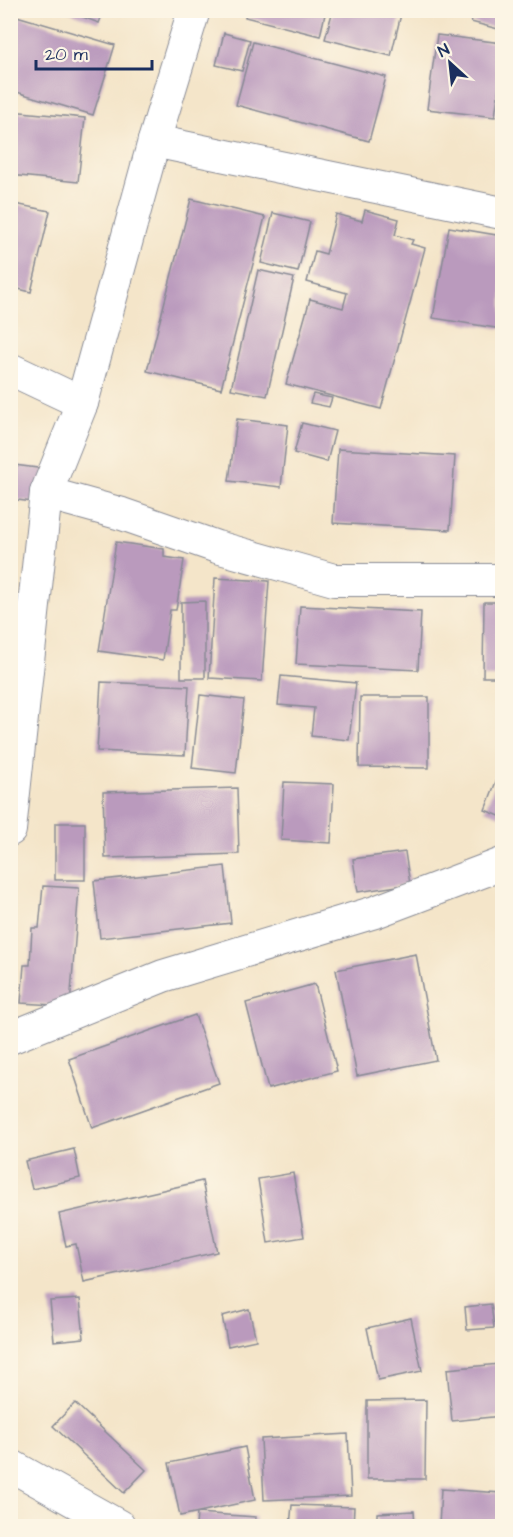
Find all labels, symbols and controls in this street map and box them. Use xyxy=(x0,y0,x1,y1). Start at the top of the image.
scale bar xyxy=(36,33,152,71)
north arrow xyxy=(420,33,480,93)
text: N xyxy=(434,38,453,63)
text: 20 m xyxy=(45,42,88,67)

